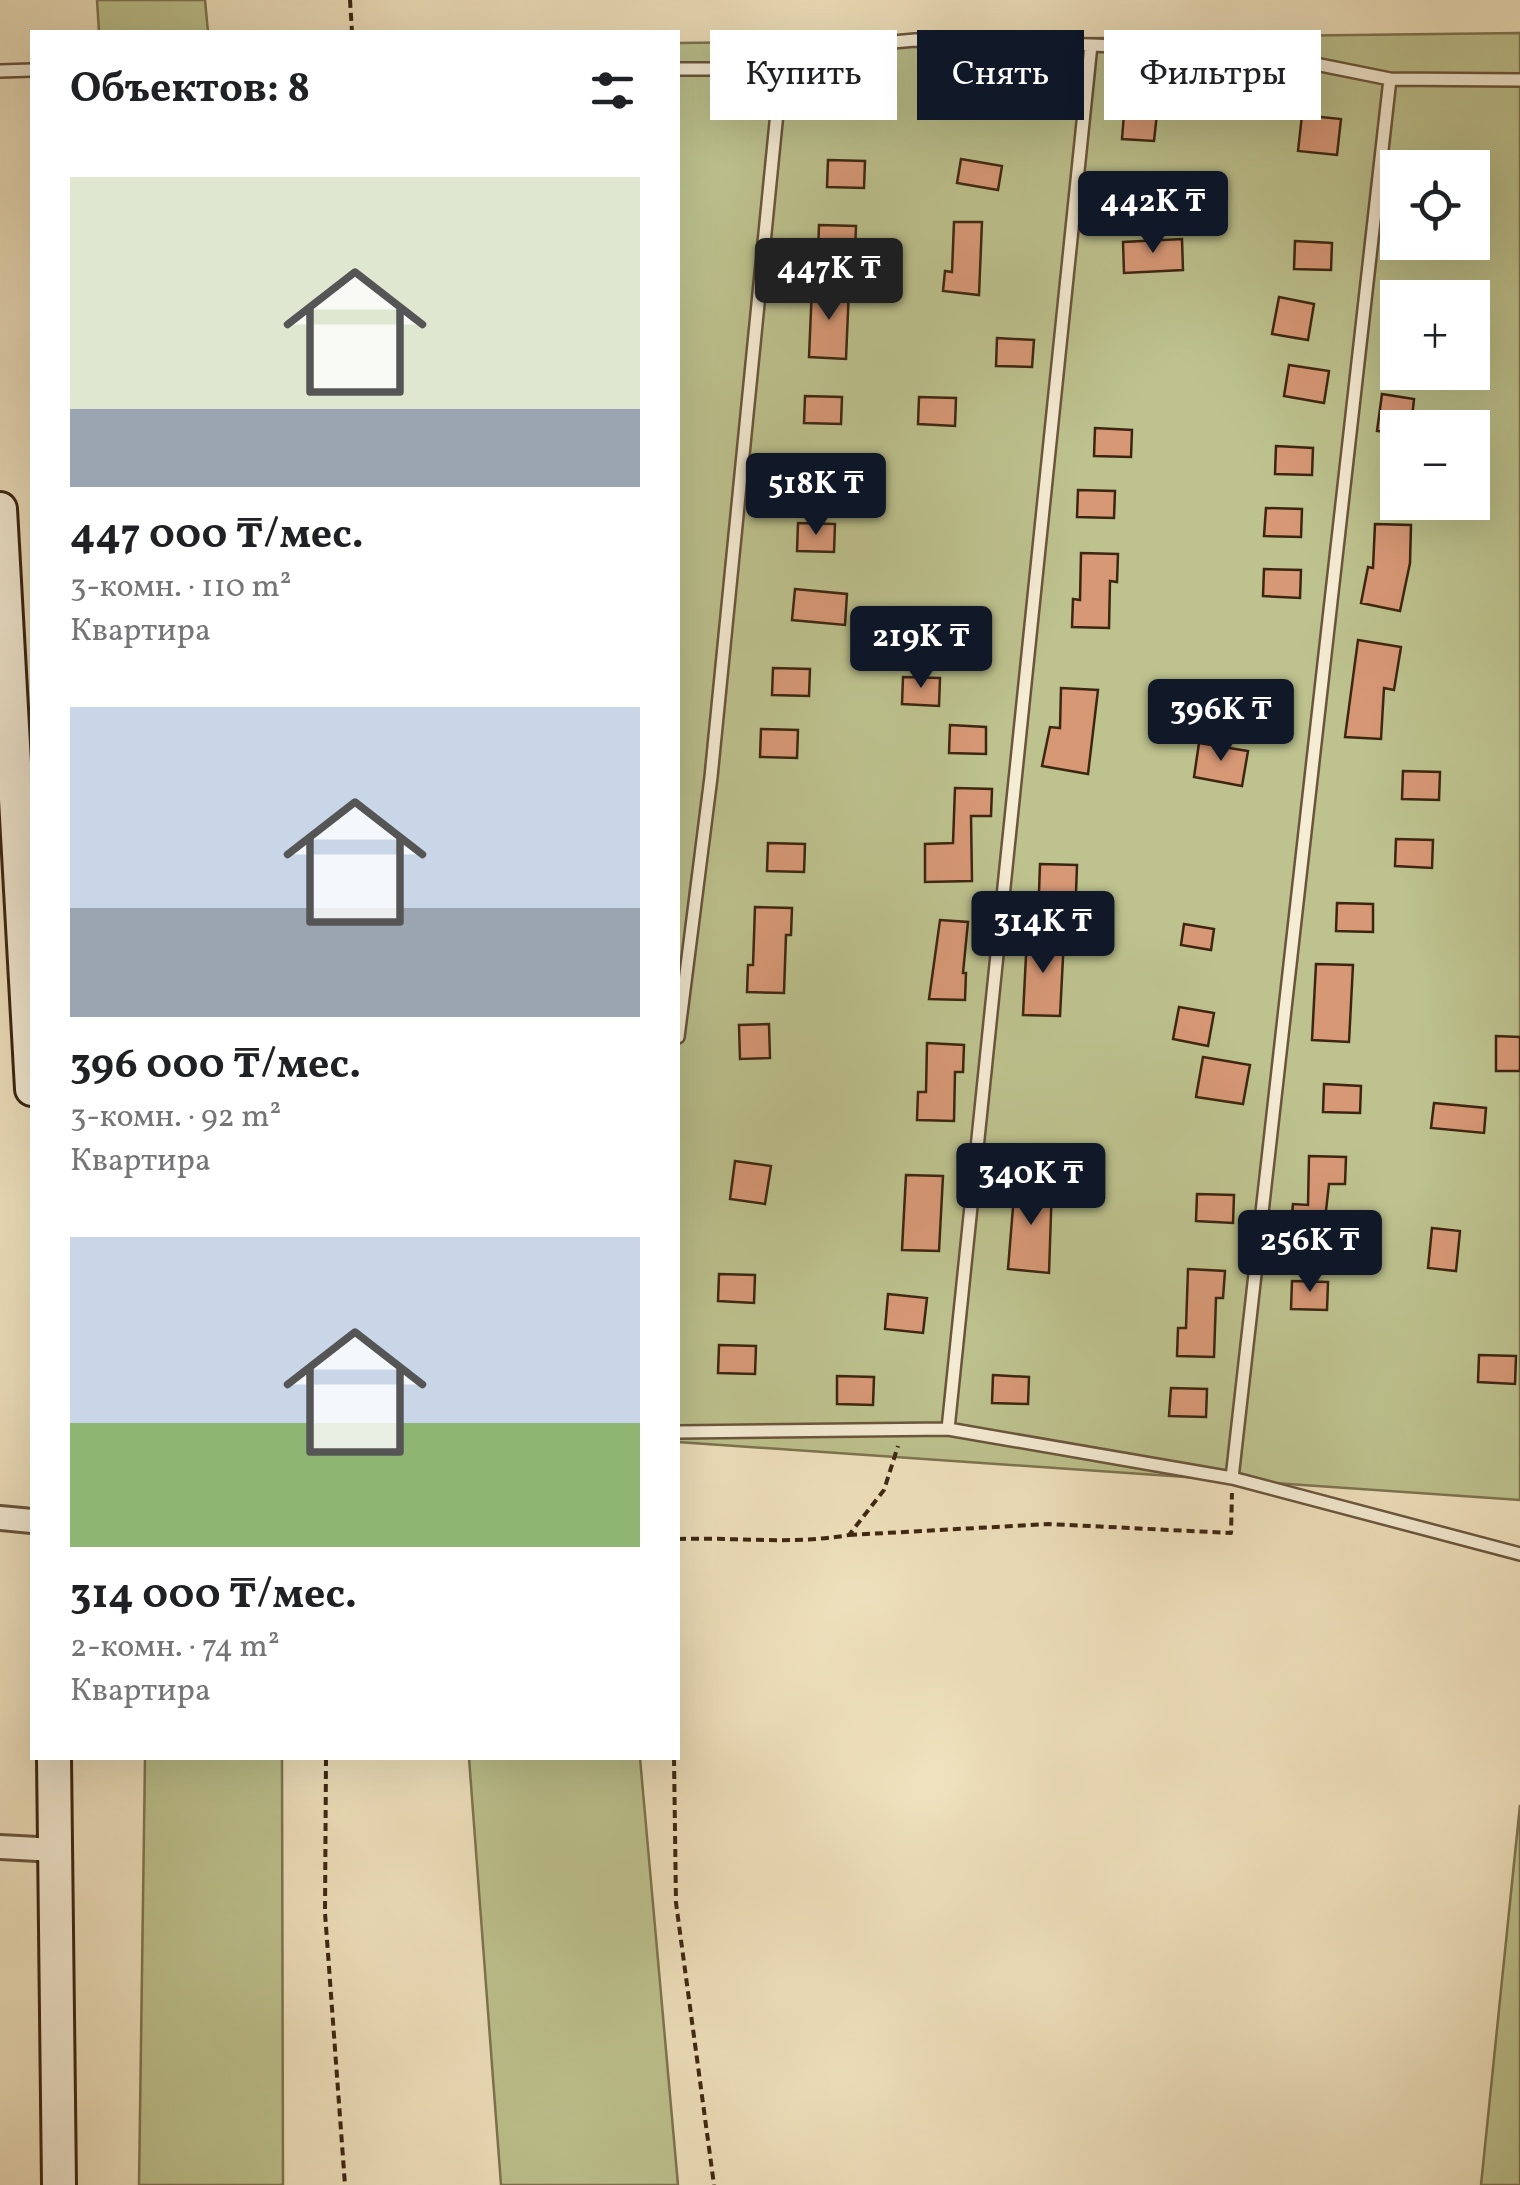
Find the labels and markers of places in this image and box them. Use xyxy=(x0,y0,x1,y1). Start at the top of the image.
pin: 442K ₸ xyxy=(1072,171,1234,256)
pin: 447K ₸ xyxy=(748,238,910,323)
pin: 518K ₸ xyxy=(735,453,897,538)
pin: 219K ₸ xyxy=(840,606,1002,691)
pin: 396K ₸ xyxy=(1140,679,1302,764)
pin: 314K ₸ xyxy=(962,891,1124,976)
pin: 340K ₸ xyxy=(950,1143,1112,1228)
pin: 256K ₸ xyxy=(1229,1210,1391,1295)

